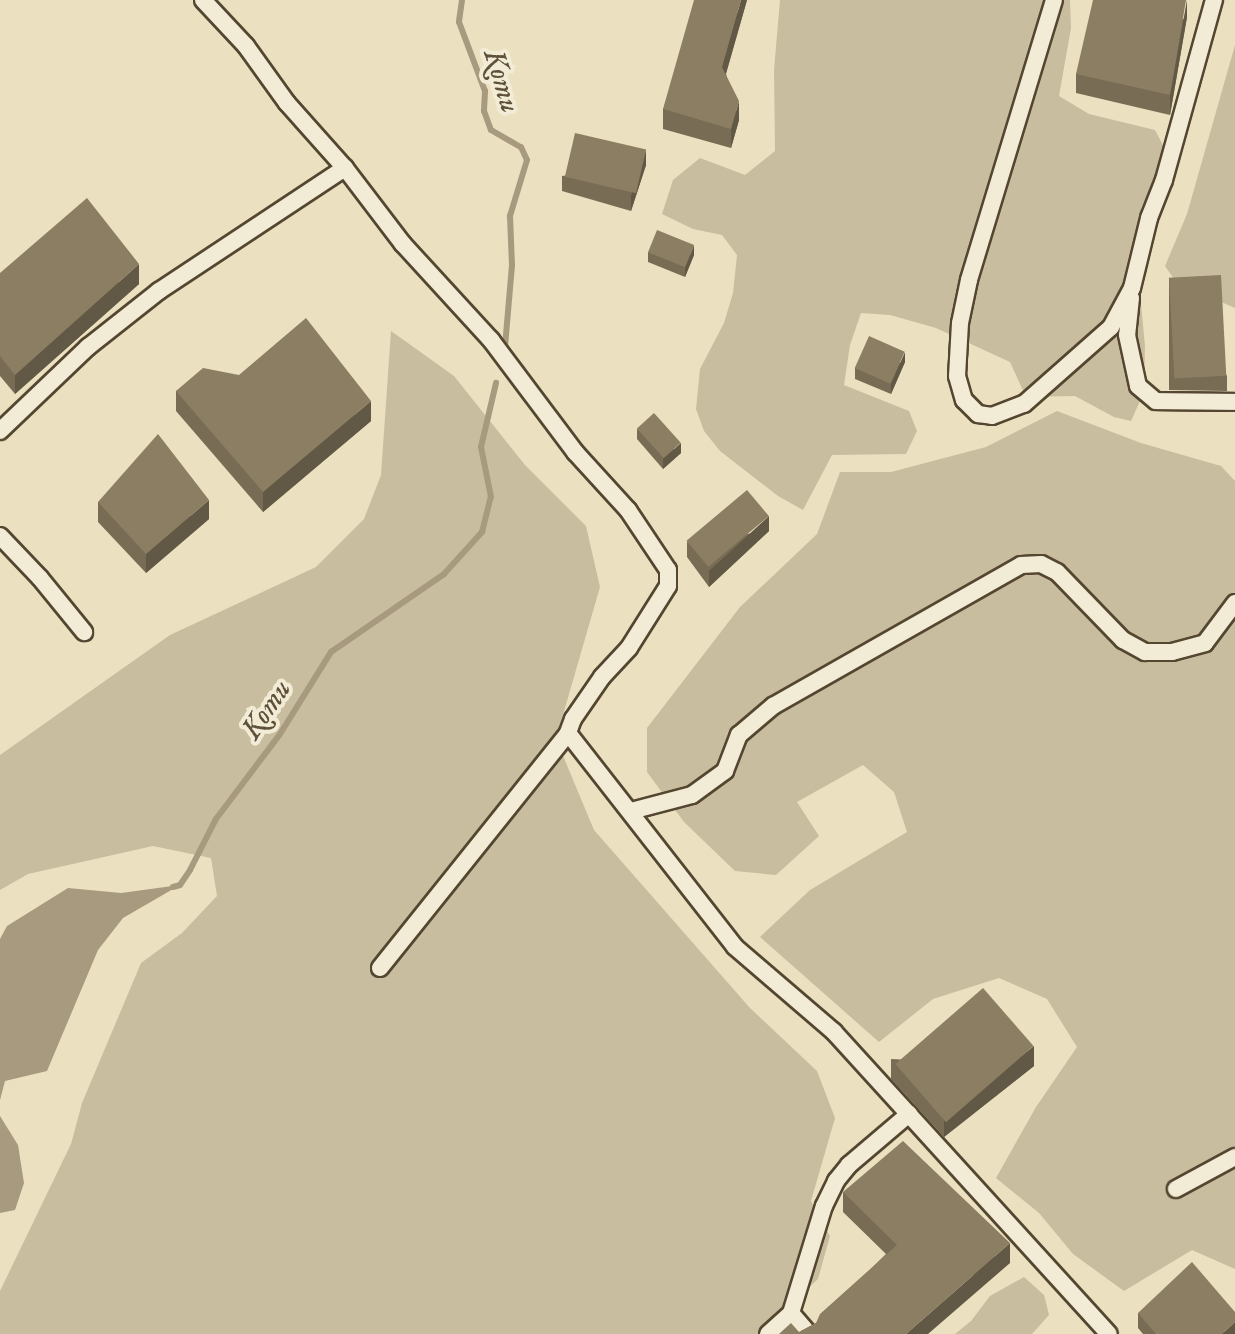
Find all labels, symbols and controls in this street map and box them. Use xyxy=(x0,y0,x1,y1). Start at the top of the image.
water label: Komu xyxy=(474,45,528,117)
water label: Komu xyxy=(234,673,300,747)

